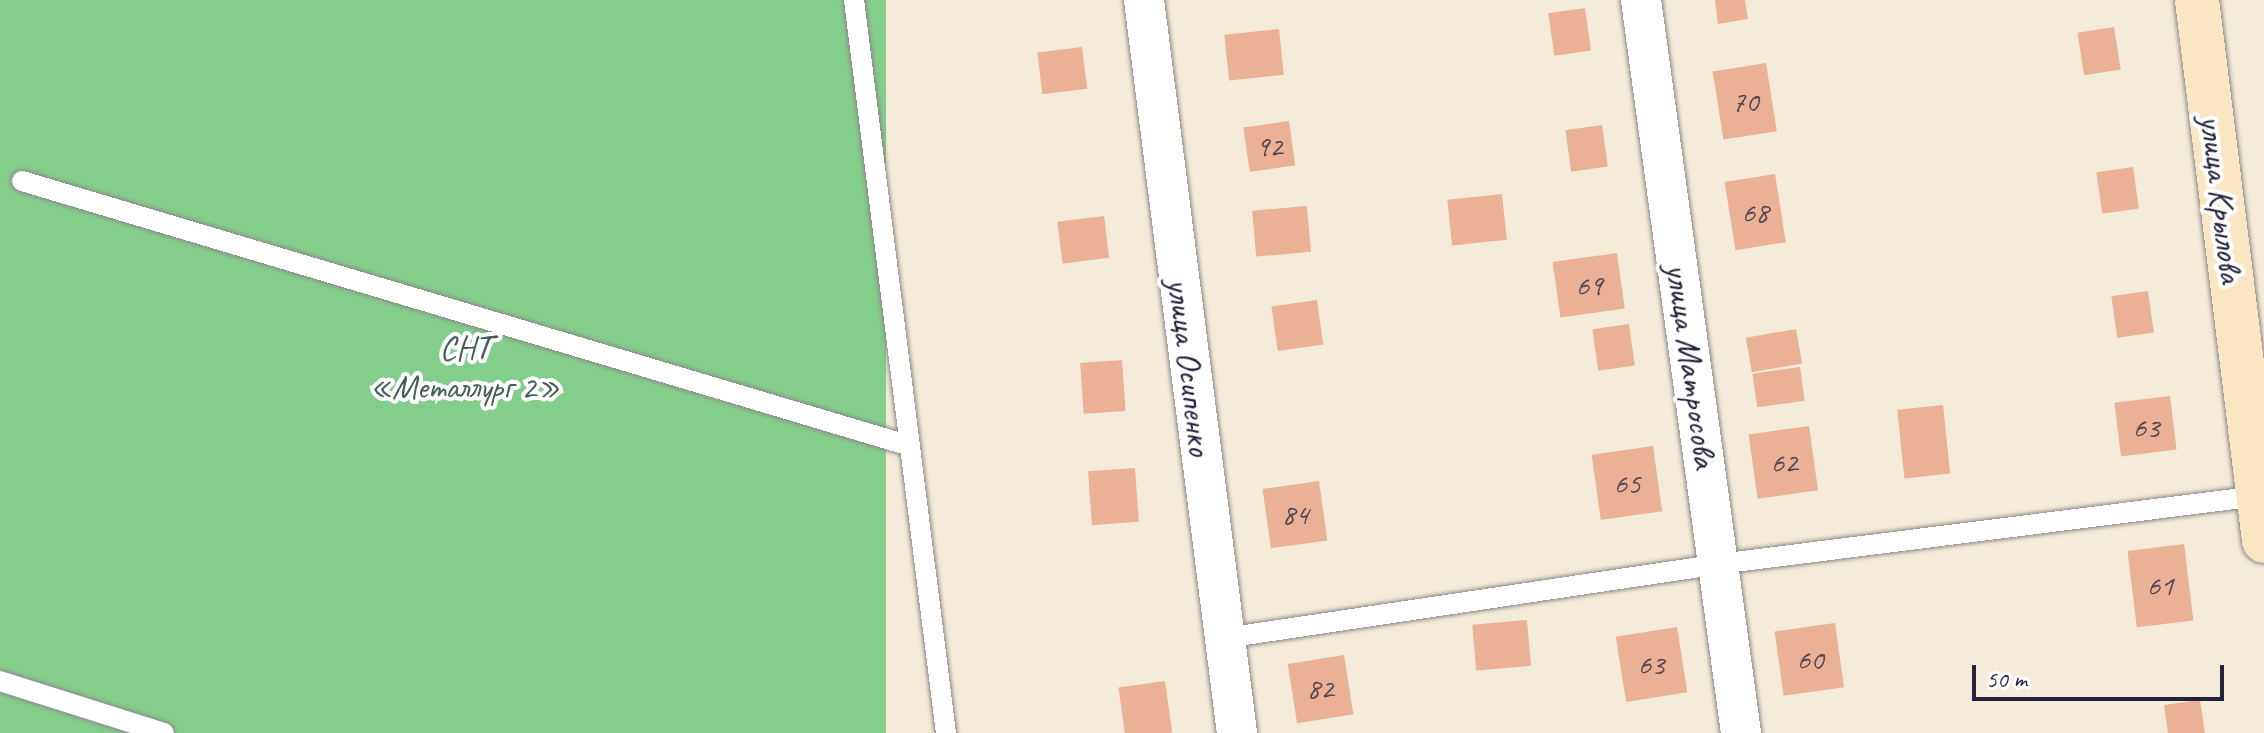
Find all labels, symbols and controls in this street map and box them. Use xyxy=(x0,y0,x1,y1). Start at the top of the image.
house number: 70 xyxy=(1732,83,1758,119)
street label: улица Крылова xyxy=(2192,113,2252,285)
house number: 92 xyxy=(1256,128,1282,164)
house number: 68 xyxy=(1742,194,1768,230)
street label: улица Матросова xyxy=(1658,262,1726,470)
house number: 69 xyxy=(1576,267,1602,303)
street label: улица Осипенко xyxy=(1159,276,1221,458)
park label: СНТ «Металлург 2» xyxy=(370,327,560,406)
house number: 63 xyxy=(2133,409,2159,445)
house number: 62 xyxy=(1771,444,1797,480)
house number: 65 xyxy=(1614,465,1640,501)
house number: 84 xyxy=(1282,496,1308,532)
house number: 61 xyxy=(2147,567,2173,603)
house number: 60 xyxy=(1797,641,1823,677)
house number: 63 xyxy=(1638,646,1664,682)
scale bar xyxy=(1976,649,2228,699)
text: 50 m xyxy=(1986,664,2027,694)
house number: 82 xyxy=(1307,670,1333,706)

